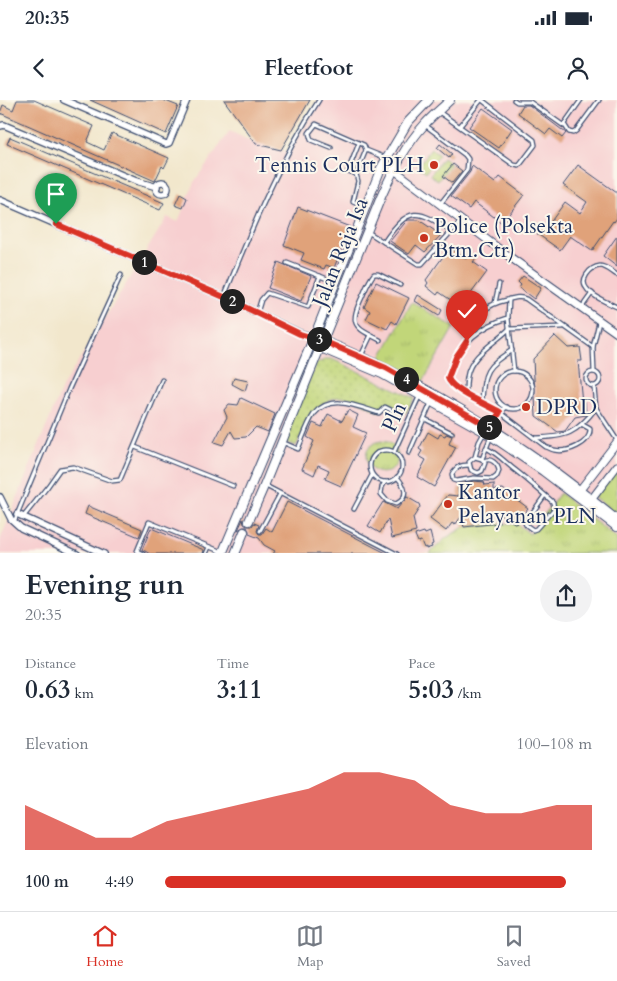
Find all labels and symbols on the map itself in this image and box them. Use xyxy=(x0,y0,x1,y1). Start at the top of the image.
place label: Tennis Court PLH xyxy=(255,151,424,180)
marker: Tennis Court PLH xyxy=(428,159,440,171)
pin xyxy=(35,173,77,224)
street label: Jalan Raja Isa xyxy=(304,193,376,314)
place label: Police (Polsekta Btm.Ctr) xyxy=(434,212,573,265)
marker: Police (Polsekta Btm.Ctr) xyxy=(418,232,430,244)
pin: 1 xyxy=(132,250,156,274)
pin: 2 xyxy=(220,288,244,314)
pin xyxy=(446,290,488,341)
pin: 3 xyxy=(306,326,332,352)
pin: 4 xyxy=(394,366,418,392)
place label: DPRD xyxy=(536,393,597,422)
street label: Pln xyxy=(375,398,414,437)
marker: DPRD xyxy=(520,401,532,413)
pin: 5 xyxy=(476,414,502,440)
place label: Kantor Pelayanan PLN xyxy=(458,478,596,531)
marker: Kantor Pelayanan PLN xyxy=(442,498,454,510)

